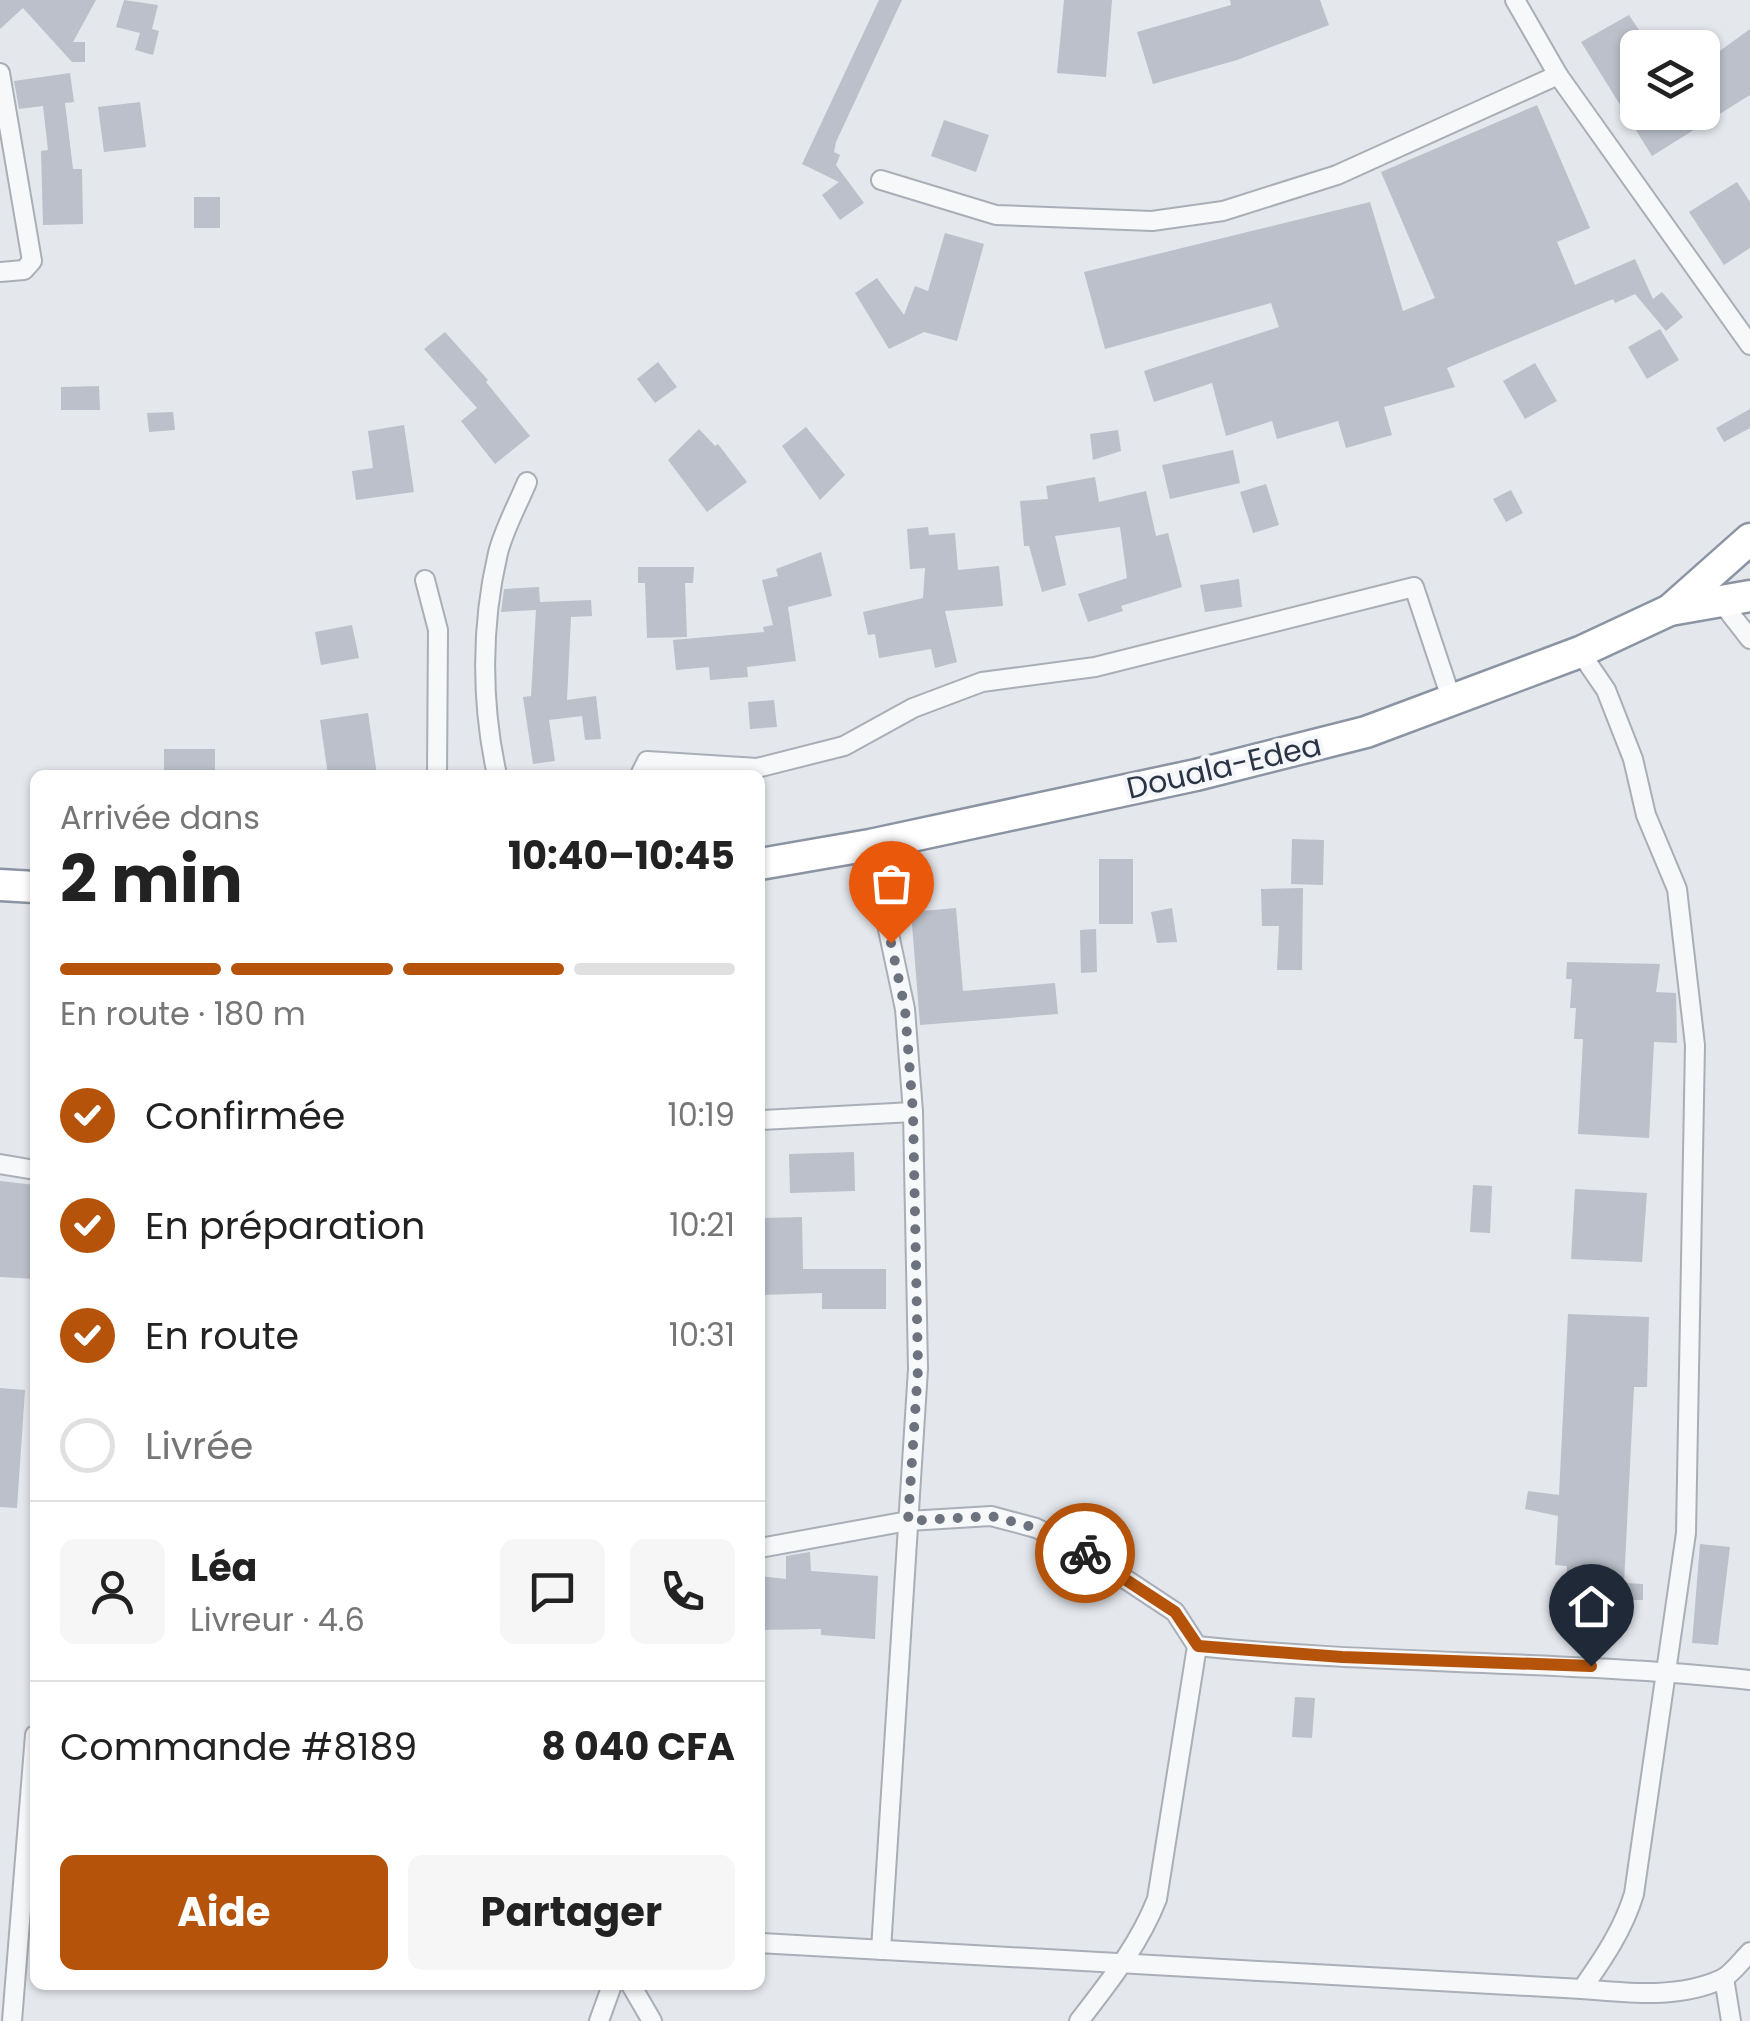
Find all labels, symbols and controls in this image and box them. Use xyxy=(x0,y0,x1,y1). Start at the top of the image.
map controls xyxy=(1620,30,1720,130)
button: layers xyxy=(1620,30,1720,130)
street label: Douala-Edea xyxy=(1122,723,1325,810)
text: Arrivée dans xyxy=(60,795,260,840)
text: 10:40–10:45 xyxy=(508,829,735,882)
text: 2 min xyxy=(60,834,243,925)
pin xyxy=(849,841,934,944)
icon: bag xyxy=(864,856,919,911)
text: En route · 180 m xyxy=(60,991,306,1036)
icon: check xyxy=(60,1088,115,1143)
text: Confirmée xyxy=(145,1089,345,1142)
text: 10:19 xyxy=(667,1092,735,1137)
icon: check xyxy=(60,1198,115,1253)
text: En préparation xyxy=(145,1199,425,1252)
text: 10:21 xyxy=(669,1202,735,1247)
icon: check xyxy=(60,1308,115,1363)
text: En route xyxy=(145,1309,299,1362)
text: 10:31 xyxy=(669,1312,735,1357)
text: Livrée xyxy=(145,1419,253,1472)
courier xyxy=(1035,1503,1135,1603)
icon: bike xyxy=(1058,1526,1113,1581)
button: person xyxy=(60,1539,165,1644)
button: chat xyxy=(500,1539,605,1644)
button: phone xyxy=(630,1539,735,1644)
text: Léa xyxy=(190,1541,257,1594)
pin xyxy=(1549,1564,1634,1667)
icon: home xyxy=(1564,1579,1619,1634)
text: Livreur · 4.6 xyxy=(190,1597,365,1642)
text: Commande #8189 xyxy=(60,1720,417,1773)
text: 8 040 CFA xyxy=(541,1720,735,1773)
button: Aide xyxy=(60,1855,388,1970)
button: Partager xyxy=(408,1855,735,1970)

